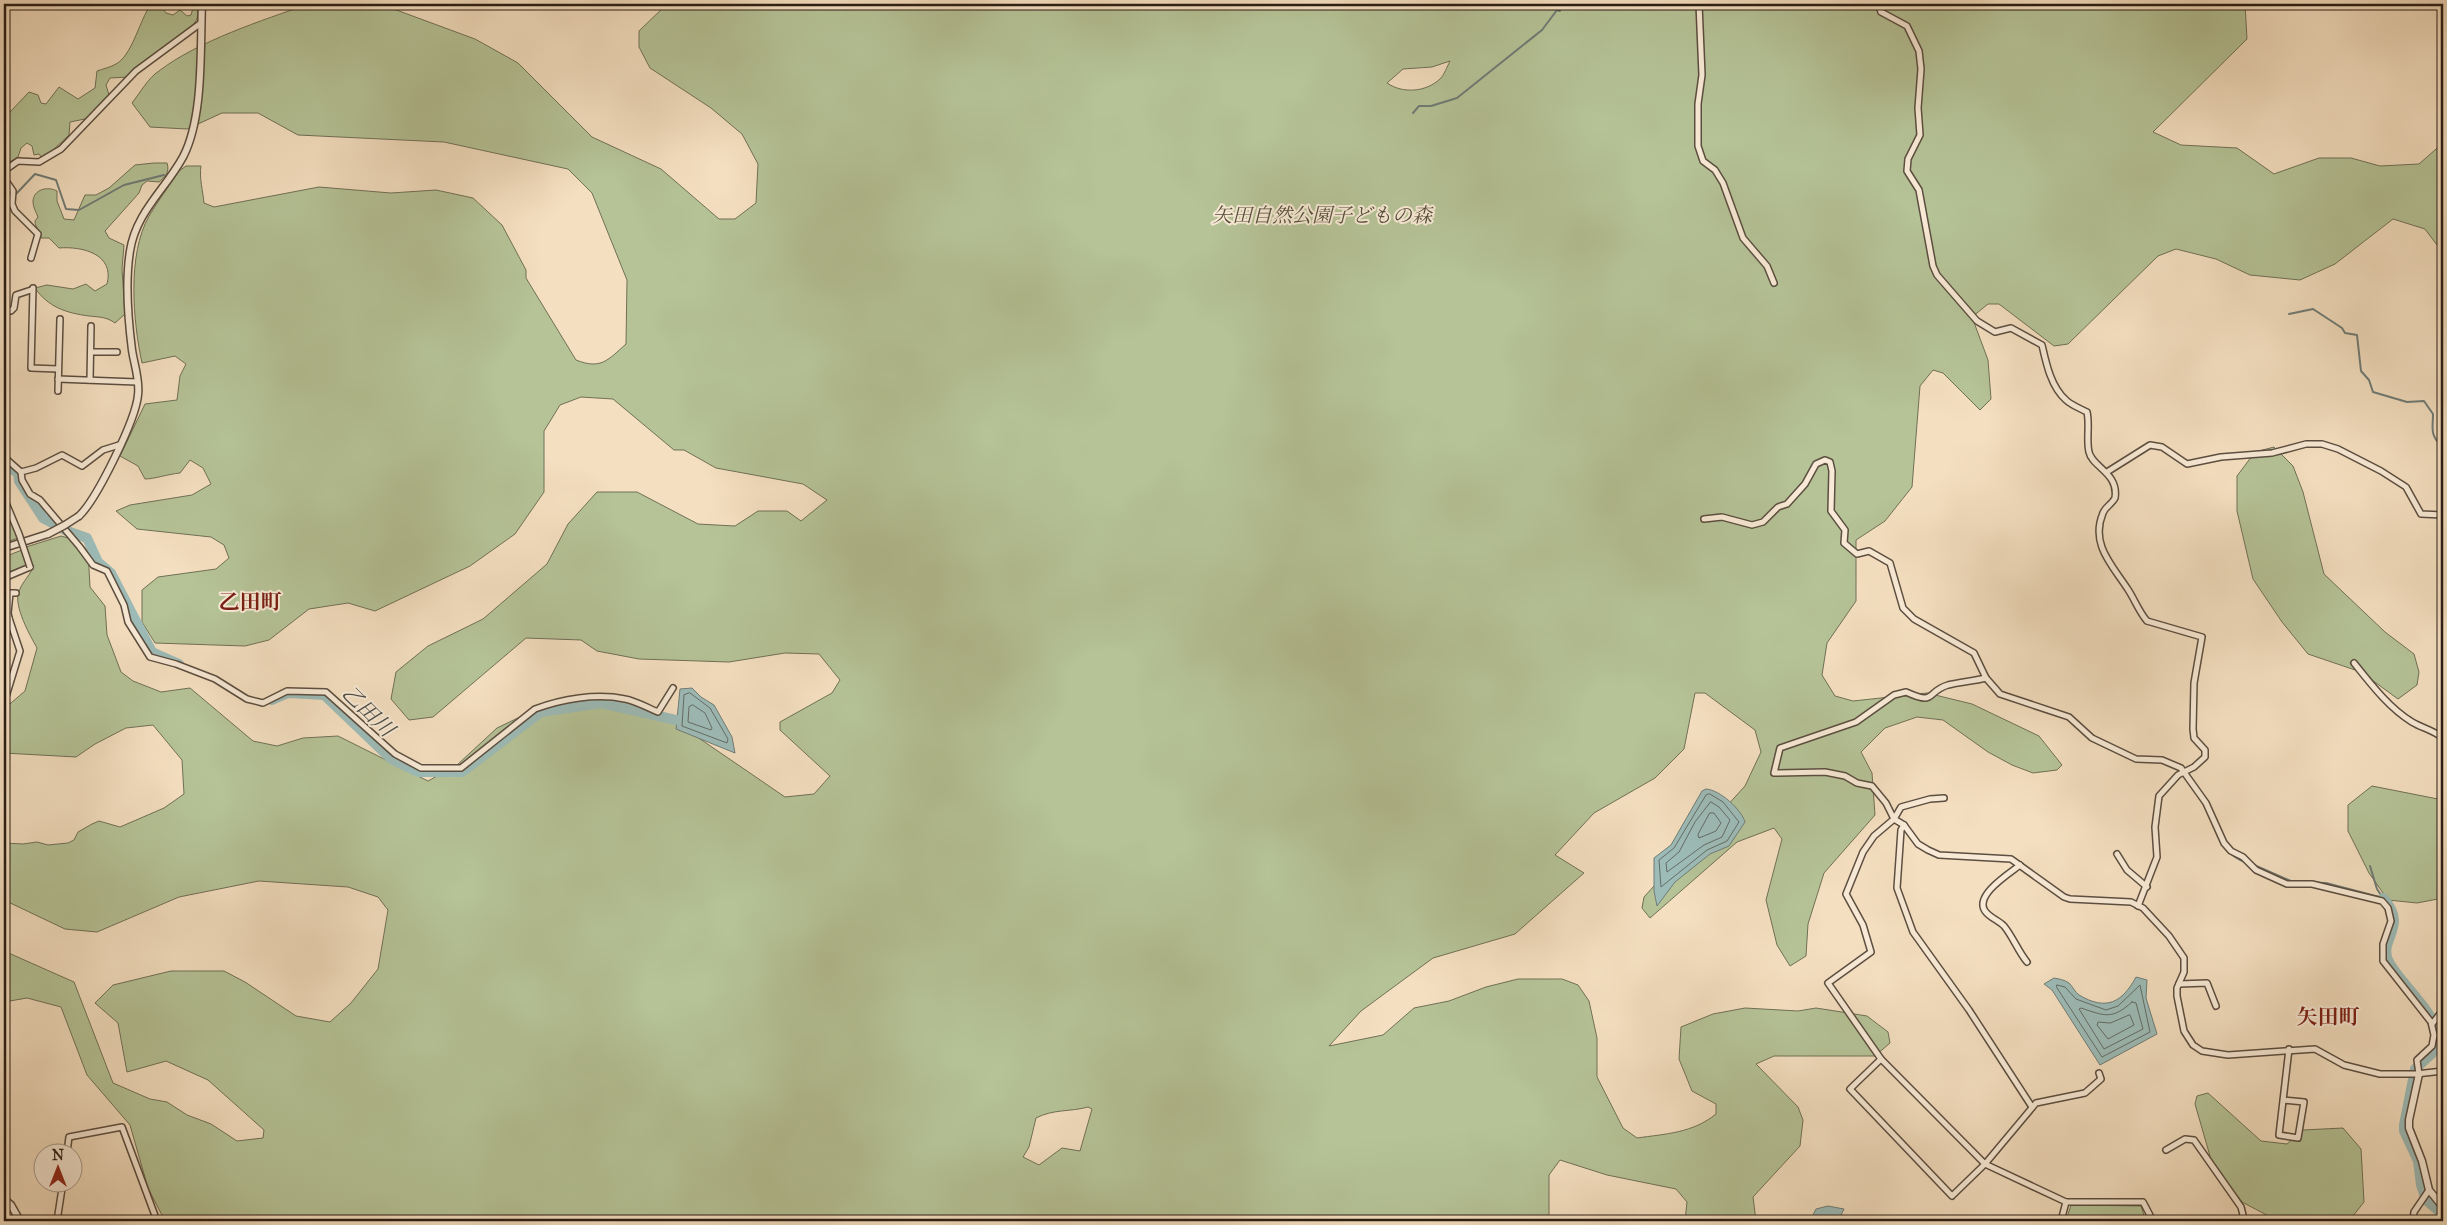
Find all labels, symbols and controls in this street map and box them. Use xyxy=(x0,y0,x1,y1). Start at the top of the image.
park label: 矢田自然公園子どもの森 xyxy=(1212,203,1434,227)
district label: 乙田町 xyxy=(219,589,282,615)
water label: 乙田川 xyxy=(336,680,401,744)
district label: 矢田町 xyxy=(2297,1004,2360,1030)
north arrow xyxy=(32,1142,82,1192)
text: N xyxy=(52,1147,64,1164)

